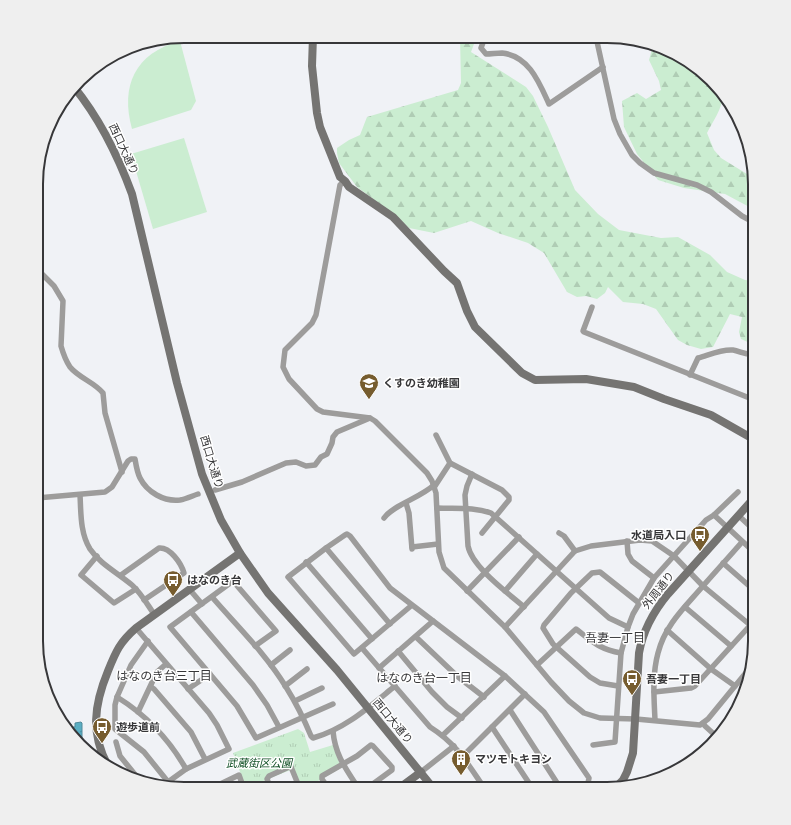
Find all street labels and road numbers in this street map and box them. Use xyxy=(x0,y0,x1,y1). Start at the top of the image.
street label: 西口大通り xyxy=(106,121,142,177)
street label: 西口大通り xyxy=(197,434,227,490)
street label: 外周通り xyxy=(639,568,677,612)
street label: 西口大通り xyxy=(370,695,416,747)

